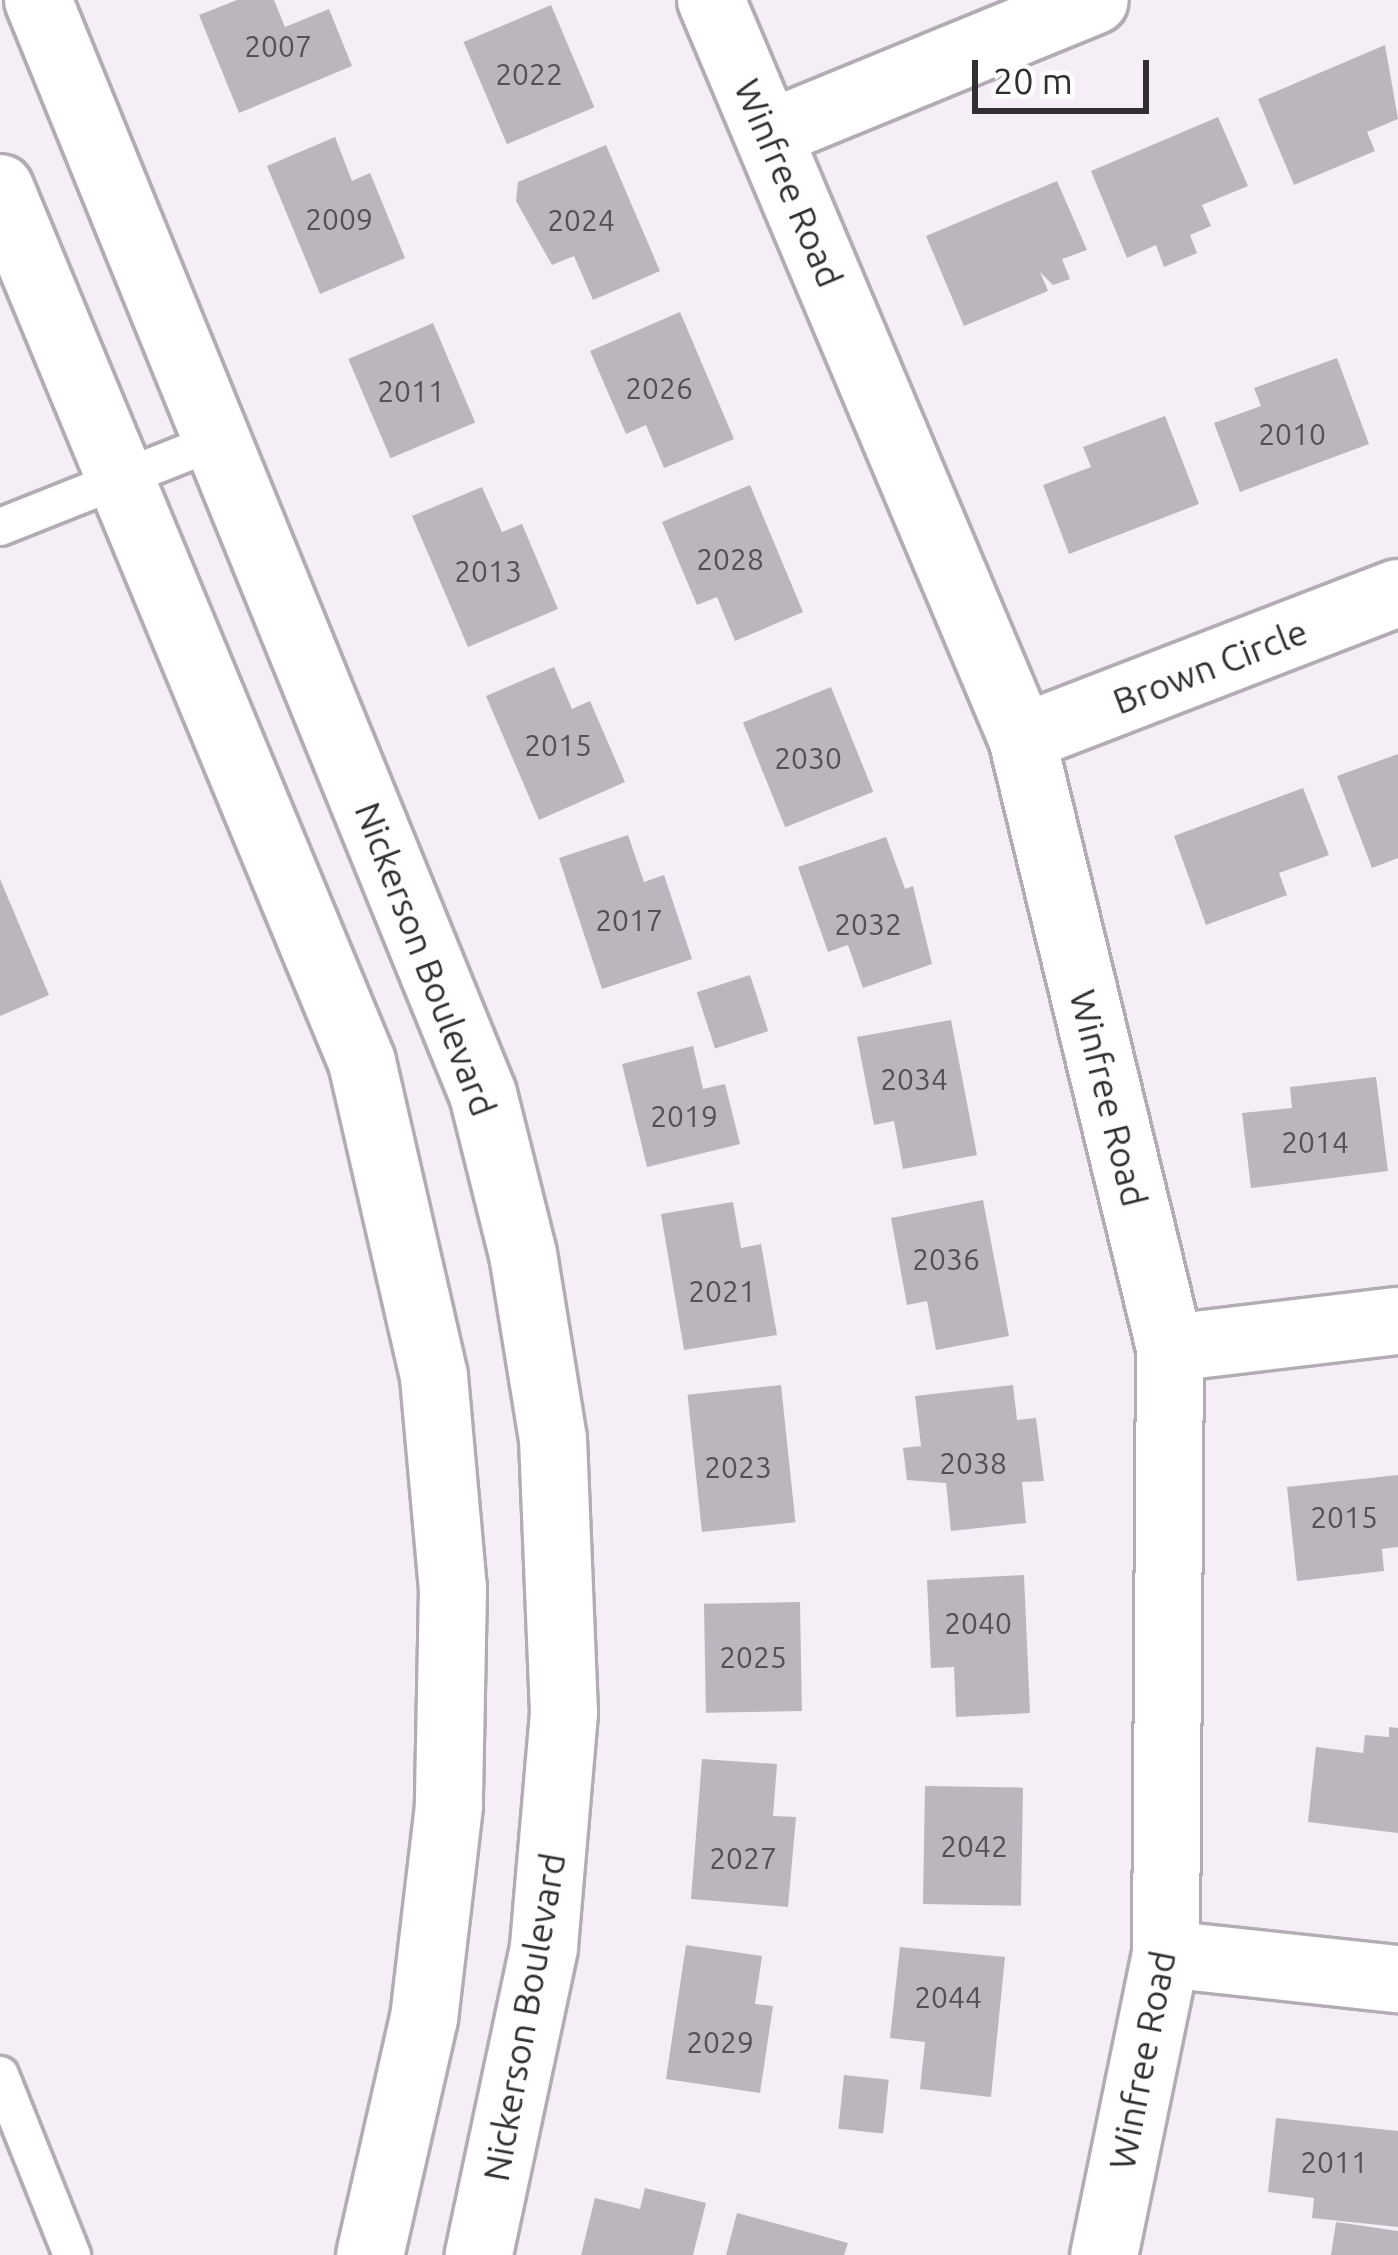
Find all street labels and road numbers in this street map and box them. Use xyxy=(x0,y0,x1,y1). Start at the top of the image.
street label: Winfree Road xyxy=(726,73,852,293)
street label: Brown Circle xyxy=(1107,609,1313,723)
street label: Nickerson Boulevard xyxy=(346,796,506,1122)
street label: Winfree Road xyxy=(1061,985,1157,1211)
street label: Nickerson Boulevard xyxy=(474,1850,574,2184)
street label: Winfree Road xyxy=(1100,1947,1184,2173)

